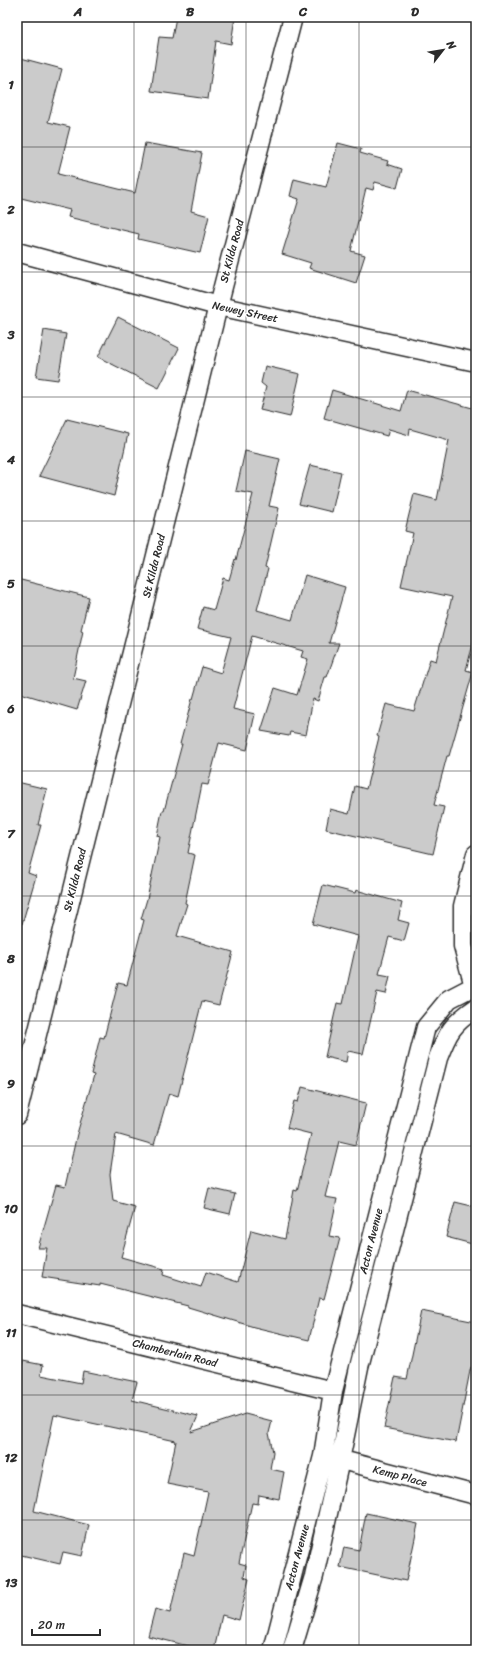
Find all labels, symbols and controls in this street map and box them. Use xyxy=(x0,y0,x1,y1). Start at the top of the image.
text: A xyxy=(73,0,82,23)
text: B xyxy=(186,0,195,23)
text: C xyxy=(298,0,308,23)
text: D xyxy=(411,0,419,23)
north arrow xyxy=(423,30,463,70)
text: N xyxy=(441,36,461,54)
text: 1 xyxy=(8,73,14,96)
text: 2 xyxy=(6,198,15,221)
street label: St Kilda Road xyxy=(214,216,250,285)
street label: Newey Street xyxy=(210,296,280,328)
text: 3 xyxy=(6,323,15,346)
text: 4 xyxy=(6,448,16,471)
street label: St Kilda Road xyxy=(137,531,171,600)
text: 5 xyxy=(7,572,15,595)
text: 6 xyxy=(6,697,15,720)
text: 7 xyxy=(7,822,16,845)
street label: St Kilda Road xyxy=(58,845,92,914)
text: 8 xyxy=(6,947,15,970)
text: 9 xyxy=(7,1072,15,1095)
text: 10 xyxy=(4,1197,18,1220)
street label: Acton Avenue xyxy=(353,1206,388,1277)
text: 11 xyxy=(5,1321,17,1344)
street label: Chamberlain Road xyxy=(131,1333,221,1373)
text: 12 xyxy=(4,1446,18,1469)
street label: Kemp Place xyxy=(371,1460,430,1493)
street label: Acton Avenue xyxy=(279,1522,315,1593)
text: 13 xyxy=(5,1571,18,1594)
scale bar xyxy=(32,1611,100,1637)
text: 20 m xyxy=(38,1614,65,1636)

